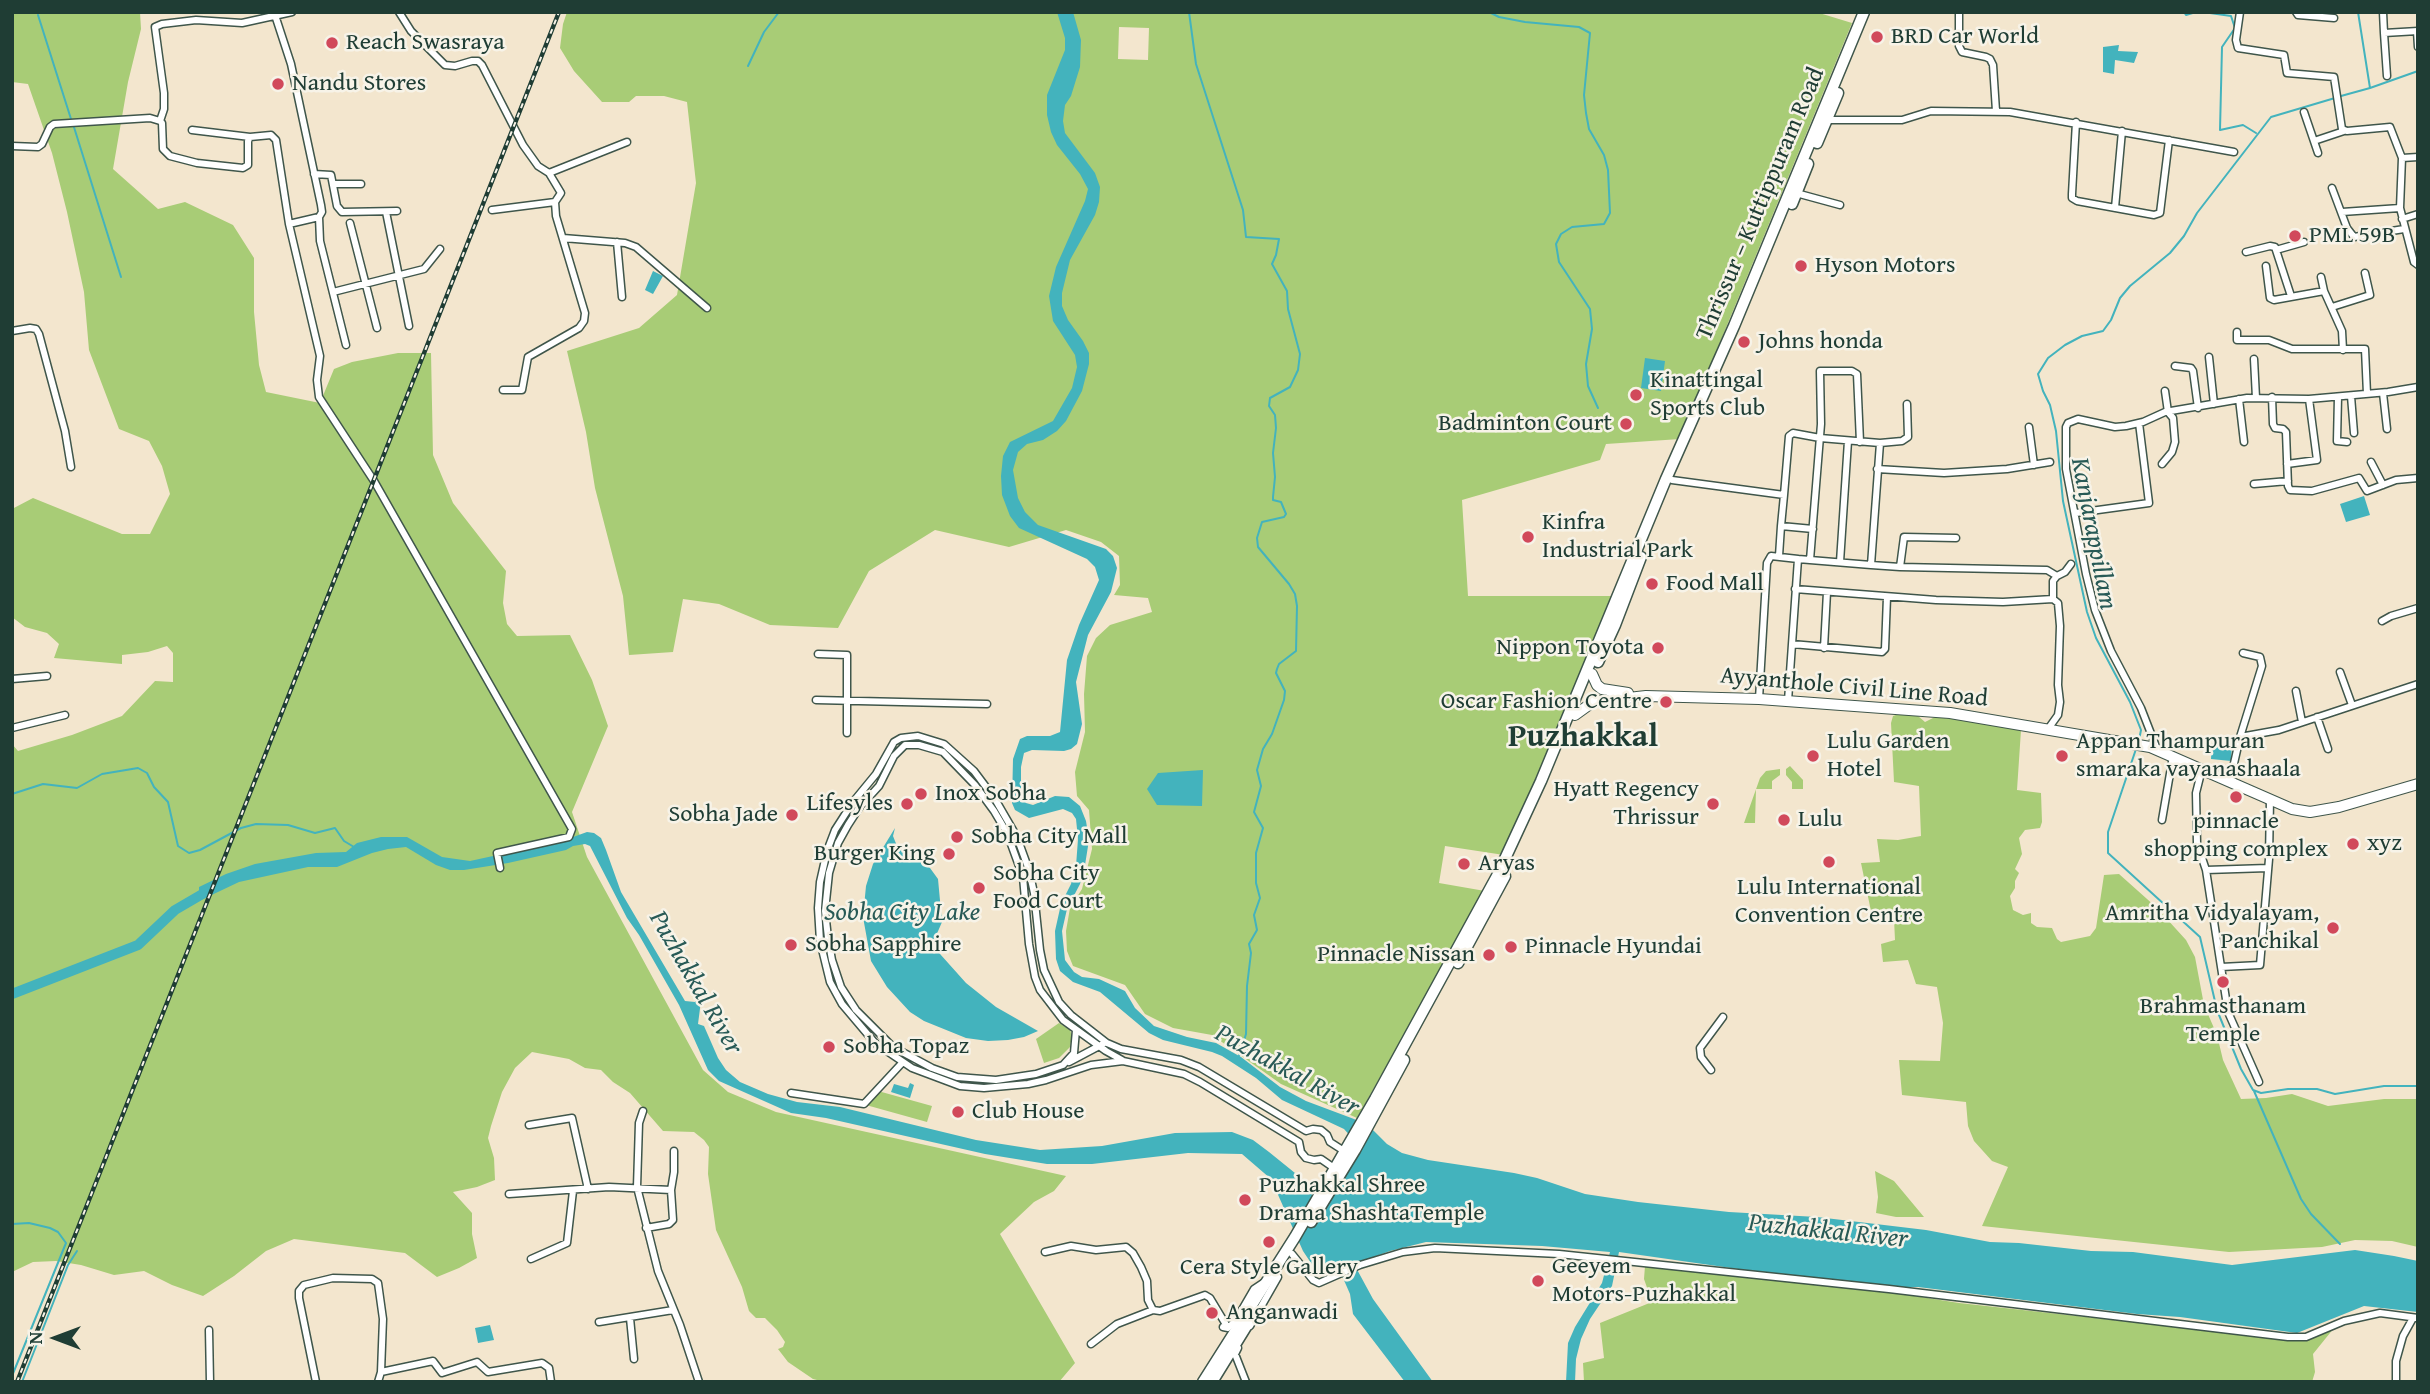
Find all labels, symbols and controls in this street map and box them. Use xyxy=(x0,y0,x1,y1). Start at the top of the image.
place label: BRD Car World xyxy=(1891,23,2039,51)
place label: Reach Swasraya xyxy=(346,29,505,57)
marker: BRD Car World xyxy=(1869,29,1885,45)
marker: Reach Swasraya xyxy=(324,35,340,51)
street label: Thrissur – Kuttippuram Road xyxy=(1690,63,1832,345)
place label: Nandu Stores xyxy=(292,70,426,98)
marker: Nandu Stores xyxy=(270,76,286,92)
place label: PML 59B xyxy=(2309,222,2395,250)
marker: PML 59B xyxy=(2287,228,2303,244)
place label: Hyson Motors xyxy=(1815,252,1955,280)
marker: Hyson Motors xyxy=(1793,258,1809,274)
place label: Johns honda xyxy=(1758,328,1883,356)
marker: Johns honda xyxy=(1736,334,1752,350)
place label: Kinattingal Sports Club xyxy=(1650,367,1765,423)
marker: Kinattingal Sports Club xyxy=(1628,387,1644,403)
place label: Badminton Court xyxy=(1438,410,1612,438)
marker: Badminton Court xyxy=(1618,416,1634,432)
water label: Kanjarappillam xyxy=(2063,455,2123,613)
place label: Kinfra Industrial Park xyxy=(1542,509,1693,565)
marker: Kinfra Industrial Park xyxy=(1520,529,1536,545)
place label: Food Mall xyxy=(1666,570,1764,598)
marker: Food Mall xyxy=(1644,576,1660,592)
place label: Nippon Toyota xyxy=(1496,634,1644,662)
marker: Nippon Toyota xyxy=(1650,640,1666,656)
street label: Ayyanthole Civil Line Road xyxy=(1719,662,1989,714)
place label: Oscar Fashion Centre xyxy=(1441,688,1652,716)
marker: Oscar Fashion Centre xyxy=(1658,694,1674,710)
district label: Puzhakkal xyxy=(1508,719,1658,757)
place label: Lulu Garden Hotel xyxy=(1827,728,1949,784)
place label: Appan Thampuran smaraka vayanashaala xyxy=(2076,728,2301,784)
marker: Lulu Garden Hotel xyxy=(1805,748,1821,764)
marker: Appan Thampuran smaraka vayanashaala xyxy=(2054,748,2070,764)
place label: Hyatt Regency Thrissur xyxy=(1554,776,1699,832)
place label: Inox Sobha xyxy=(935,780,1046,808)
marker: Inox Sobha xyxy=(913,786,929,802)
marker: pinnacle shopping complex xyxy=(2228,789,2244,805)
place label: Lifesyles xyxy=(807,790,893,818)
marker: Lifesyles xyxy=(899,796,915,812)
marker: Hyatt Regency Thrissur xyxy=(1705,796,1721,812)
place label: Sobha Jade xyxy=(669,801,778,829)
place label: Lulu xyxy=(1798,806,1842,834)
marker: Sobha Jade xyxy=(784,807,800,823)
place label: pinnacle shopping complex xyxy=(2144,808,2328,864)
marker: Lulu xyxy=(1776,812,1792,828)
place label: Sobha City Mall xyxy=(971,823,1127,851)
marker: Sobha City Mall xyxy=(949,829,965,845)
place label: xyz xyxy=(2367,830,2402,858)
marker: xyz xyxy=(2345,836,2361,852)
place label: Burger King xyxy=(814,840,935,868)
marker: Burger King xyxy=(941,846,957,862)
place label: Aryas xyxy=(1478,850,1535,878)
marker: Lulu International Convention Centre xyxy=(1821,854,1837,870)
marker: Aryas xyxy=(1456,856,1472,872)
place label: Sobha City Food Court xyxy=(993,860,1103,916)
place label: Lulu International Convention Centre xyxy=(1735,874,1923,930)
marker: Sobha City Food Court xyxy=(971,880,987,896)
water label: Sobha City Lake xyxy=(824,897,980,929)
place label: Amritha Vidyalayam, Panchikal xyxy=(2105,900,2319,956)
water label: Puzhakkal River xyxy=(641,906,749,1060)
marker: Amritha Vidyalayam, Panchikal xyxy=(2325,920,2341,936)
place label: Sobha Sapphire xyxy=(805,931,961,959)
place label: Pinnacle Hyundai xyxy=(1525,933,1702,961)
marker: Sobha Sapphire xyxy=(783,937,799,953)
marker: Pinnacle Hyundai xyxy=(1503,939,1519,955)
place label: Pinnacle Nissan xyxy=(1317,941,1475,969)
marker: Pinnacle Nissan xyxy=(1481,947,1497,963)
marker: Brahmasthanam Temple xyxy=(2215,974,2231,990)
place label: Brahmasthanam Temple xyxy=(2140,993,2306,1049)
water label: Puzhakkal River xyxy=(1209,1018,1365,1124)
place label: Sobha Topaz xyxy=(843,1033,969,1061)
marker: Sobha Topaz xyxy=(821,1039,837,1055)
place label: Club House xyxy=(972,1098,1084,1126)
marker: Club House xyxy=(950,1104,966,1120)
place label: Puzhakkal Shree Drama ShashtaTemple xyxy=(1259,1172,1485,1228)
marker: Puzhakkal Shree Drama ShashtaTemple xyxy=(1237,1192,1253,1208)
water label: Puzhakkal River xyxy=(1747,1208,1909,1256)
marker: Cera Style Gallery xyxy=(1261,1234,1277,1250)
place label: Geeyem Motors-Puzhakkal xyxy=(1552,1253,1736,1309)
place label: Cera Style Gallery xyxy=(1180,1254,1358,1282)
marker: Geeyem Motors-Puzhakkal xyxy=(1530,1273,1546,1289)
place label: Anganwadi xyxy=(1226,1299,1338,1327)
north arrow xyxy=(21,1303,91,1373)
marker: Anganwadi xyxy=(1204,1305,1220,1321)
text: N xyxy=(21,1332,49,1344)

